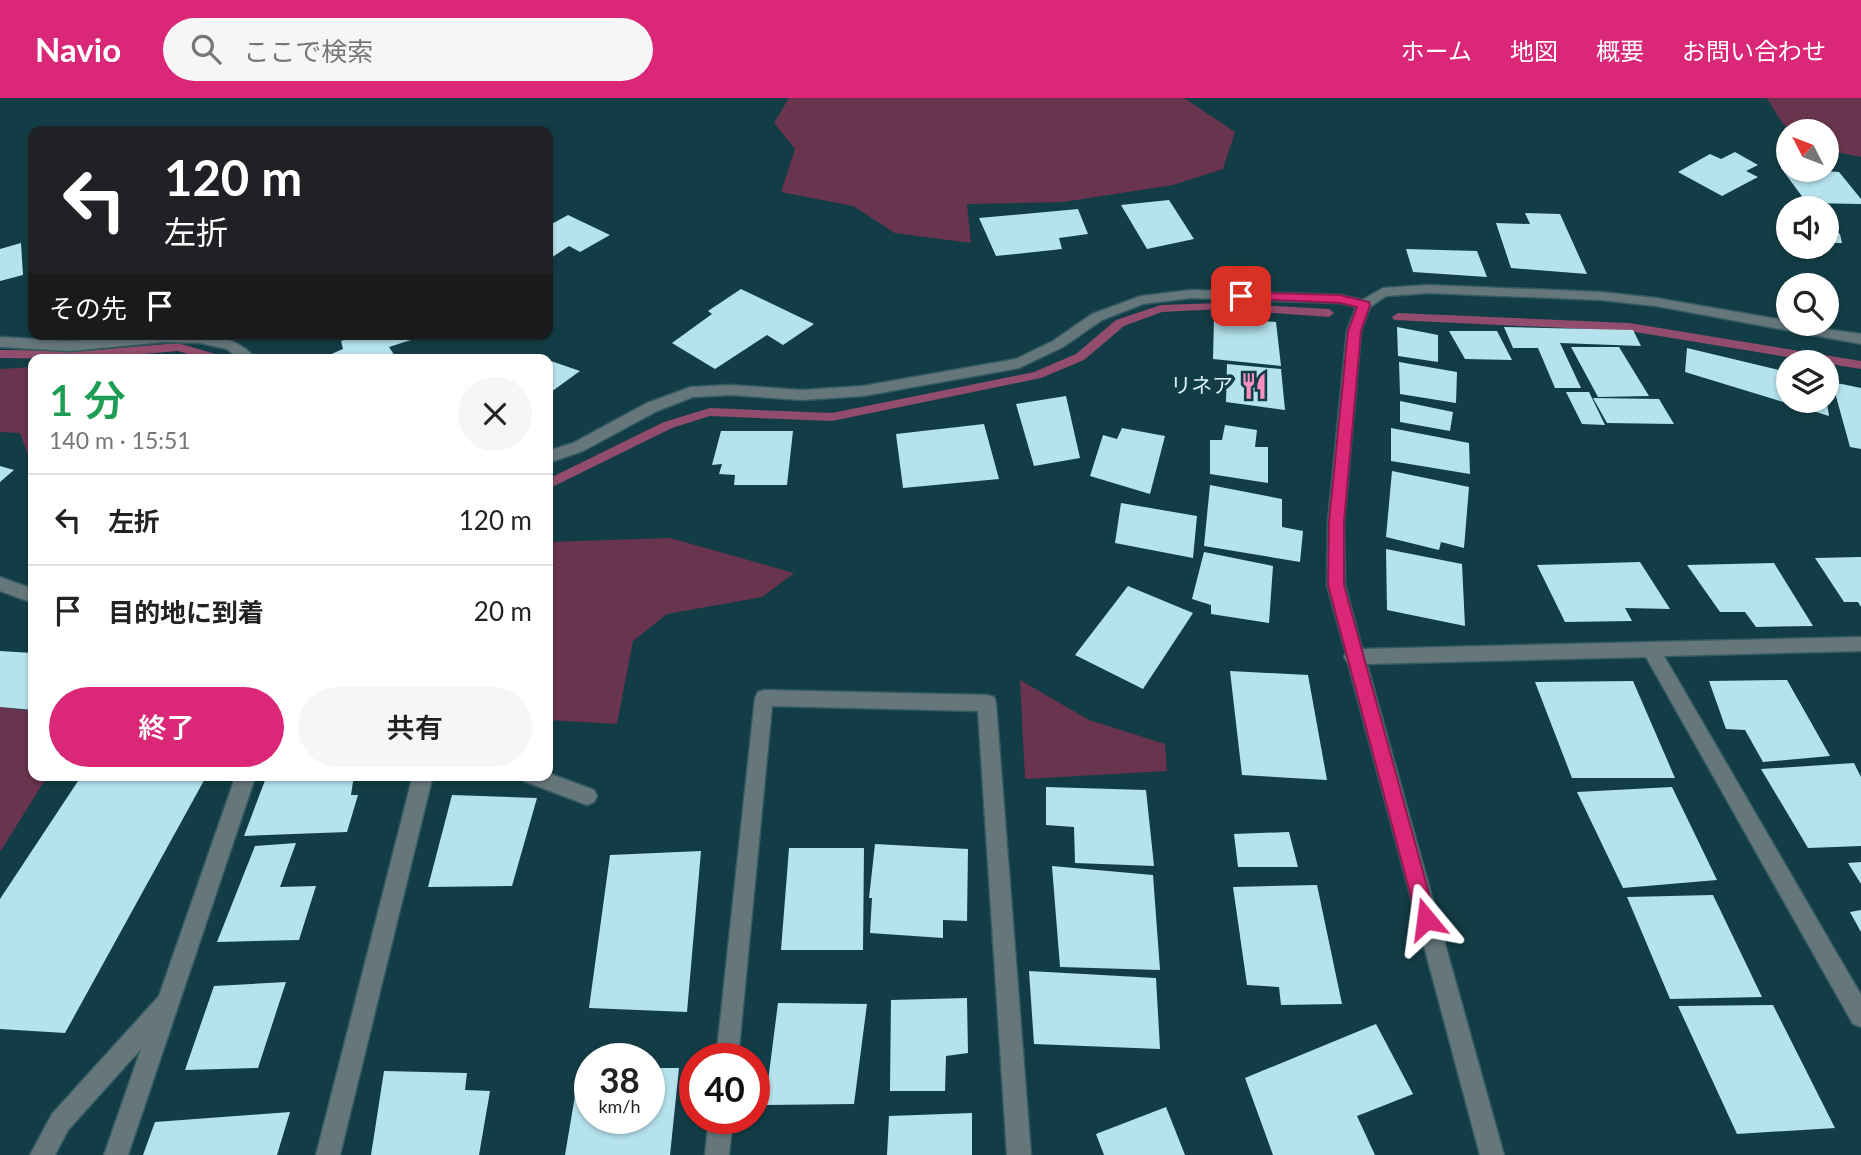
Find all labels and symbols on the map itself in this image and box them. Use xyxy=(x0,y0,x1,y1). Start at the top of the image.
north arrow xyxy=(1776,119,1839,182)
pin xyxy=(1211,266,1271,326)
restaurant icon: リネア xyxy=(1239,371,1269,401)
place label: リネア xyxy=(1170,372,1233,397)
position arrow xyxy=(1389,882,1463,956)
speed limit sign: 40 xyxy=(679,1043,770,1134)

